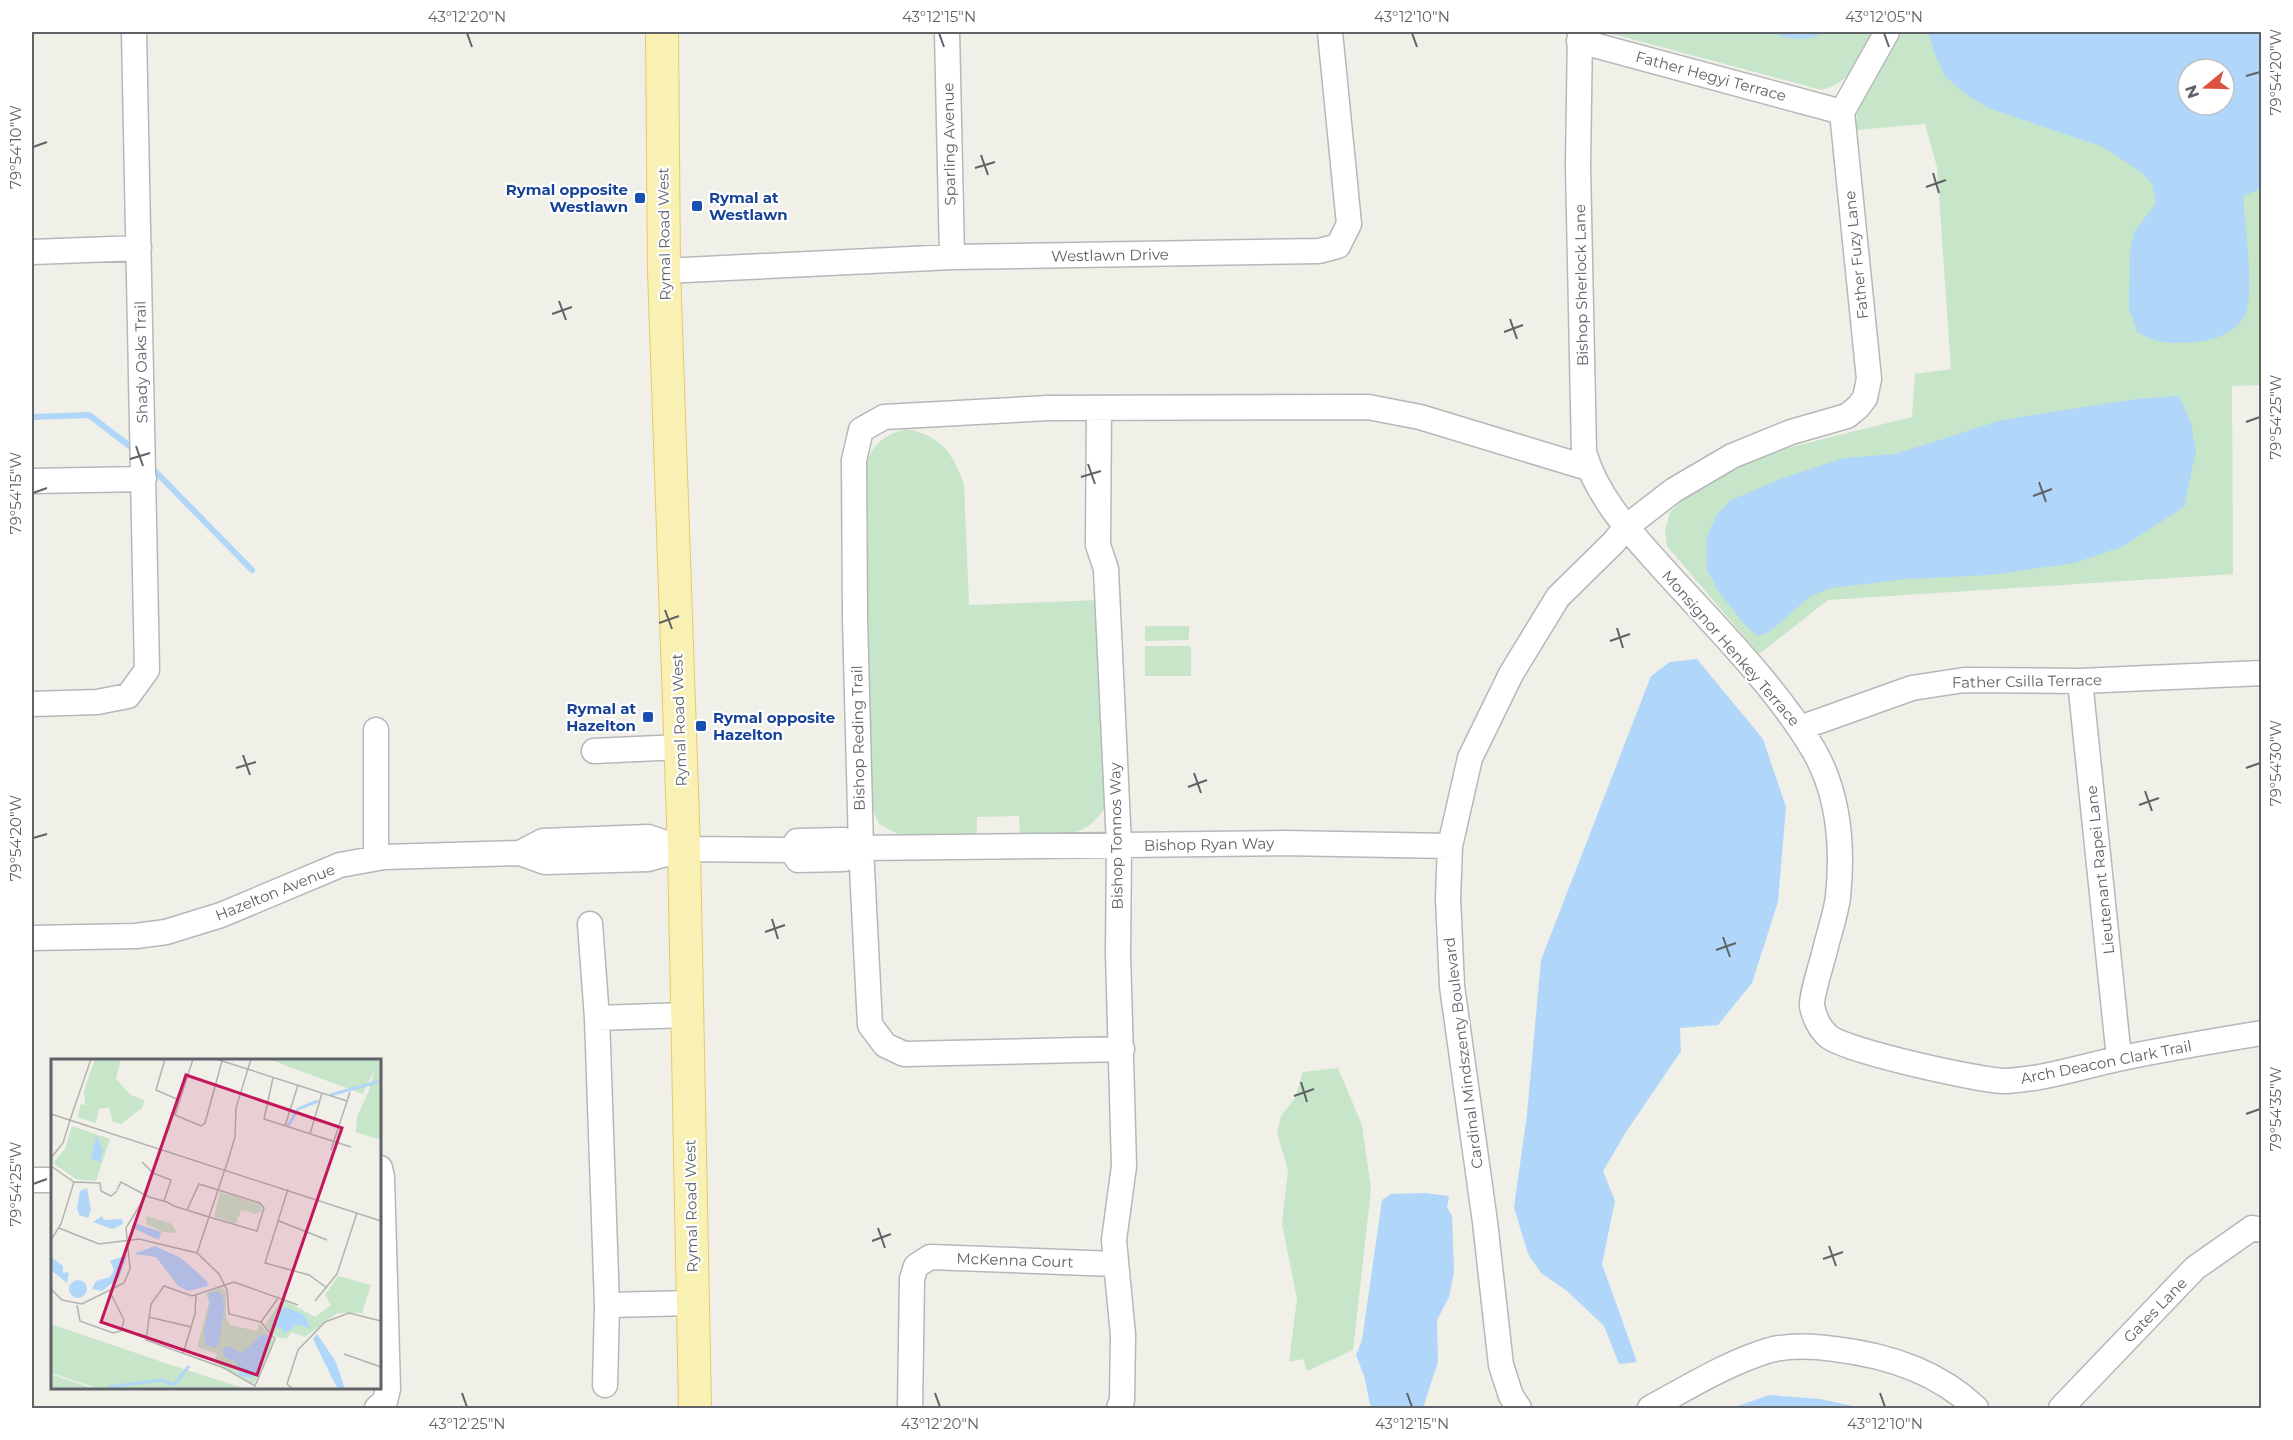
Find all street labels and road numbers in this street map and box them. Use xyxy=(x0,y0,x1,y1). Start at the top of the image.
street label: Father Hegyi Terrace xyxy=(1634,47,1788,105)
street label: Sparling Avenue xyxy=(938,82,960,206)
street label: Rymal Road West xyxy=(653,167,675,301)
street label: Father Fuzy Lane xyxy=(1840,190,1872,320)
street label: Bishop Sherlock Lane xyxy=(1570,204,1592,366)
street label: Westlawn Drive xyxy=(1051,244,1169,266)
street label: Shady Oaks Trail xyxy=(130,301,152,423)
street label: Monsignor Henkey Terrace xyxy=(1658,566,1804,730)
street label: Rymal Road West xyxy=(667,653,691,787)
street label: Bishop Reding Trail xyxy=(847,665,869,811)
street label: Father Csilla Terrace xyxy=(1952,670,2102,692)
street label: Bishop Tonnos Way xyxy=(1105,761,1127,910)
street label: Lieutenant Rapei Lane xyxy=(2082,785,2118,955)
street label: Bishop Ryan Way xyxy=(1144,833,1275,855)
street label: Hazelton Avenue xyxy=(212,859,338,925)
street label: Cardinal Mindszenty Boulevard xyxy=(1439,936,1487,1170)
street label: Arch Deacon Clark Trail xyxy=(2019,1036,2193,1088)
street label: Rymal Road West xyxy=(680,1139,702,1273)
street label: McKenna Court xyxy=(956,1248,1074,1272)
street label: Gates Lane xyxy=(2119,1273,2191,1347)

